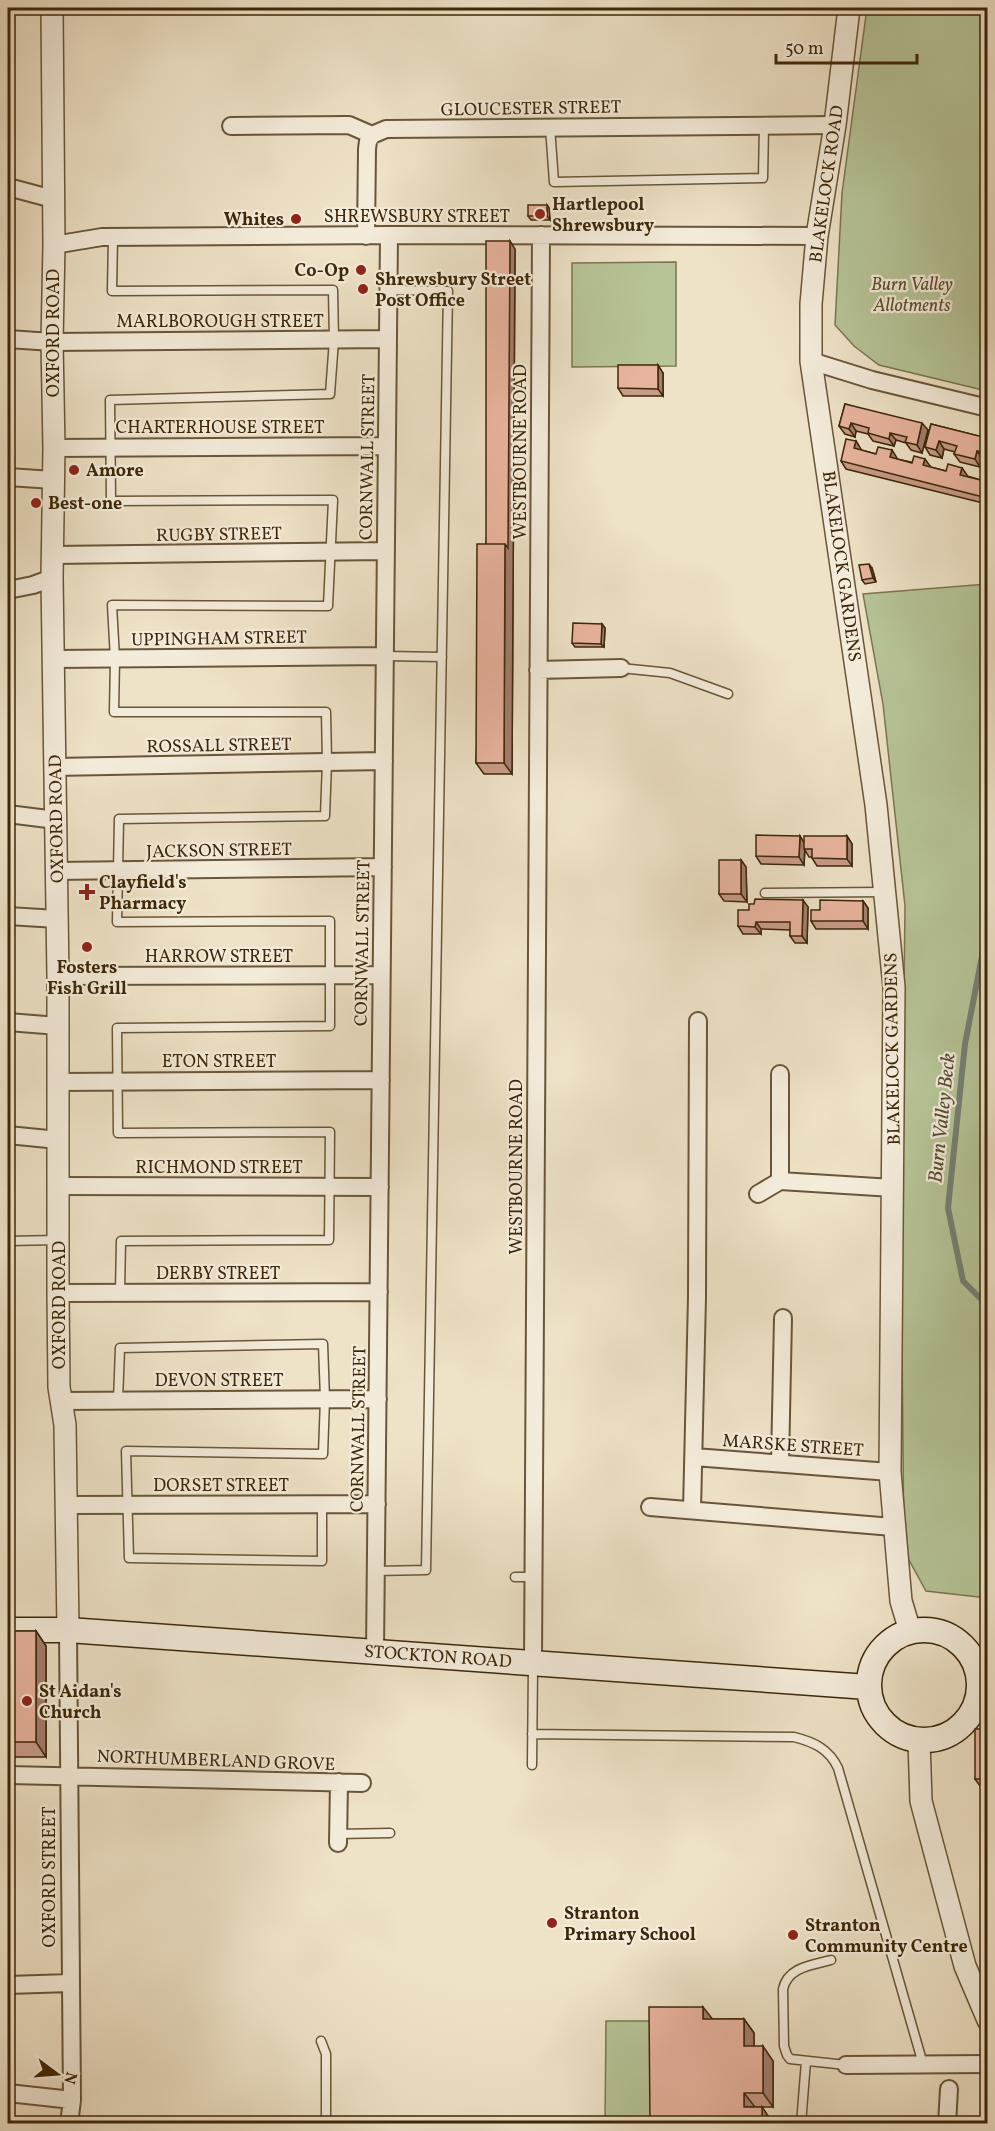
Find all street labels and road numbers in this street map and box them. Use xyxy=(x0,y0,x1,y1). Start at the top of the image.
street label: GLOUCESTER STREET xyxy=(441,95,622,124)
street label: BLAKELOCK ROAD xyxy=(804,104,851,265)
street label: SHREWSBURY STREET xyxy=(324,205,511,230)
street label: OXFORD ROAD xyxy=(42,269,67,397)
street label: MARLBOROUGH STREET xyxy=(116,310,324,335)
street label: WESTBOURNE ROAD xyxy=(509,364,534,540)
street label: CORNWALL STREET xyxy=(355,373,382,540)
street label: CHARTERHOUSE STREET xyxy=(116,416,325,441)
street label: BLAKELOCK GARDENS xyxy=(815,469,866,663)
street label: RUGBY STREET xyxy=(156,522,283,549)
street label: UPPINGHAM STREET xyxy=(131,625,308,654)
street label: ROSSALL STREET xyxy=(146,733,292,760)
street label: OXFORD ROAD xyxy=(44,755,71,883)
street label: JACKSON STREET xyxy=(146,838,293,865)
street label: CORNWALL STREET xyxy=(350,859,377,1026)
street label: HARROW STREET xyxy=(145,945,294,970)
street label: BLAKELOCK GARDENS xyxy=(879,952,908,1145)
street label: ETON STREET xyxy=(162,1050,277,1075)
street label: WESTBOURNE ROAD xyxy=(505,1079,530,1255)
street label: RICHMOND STREET xyxy=(135,1156,303,1181)
street label: OXFORD ROAD xyxy=(48,1241,73,1369)
street label: DERBY STREET xyxy=(156,1262,281,1287)
street label: CORNWALL STREET xyxy=(346,1345,373,1512)
street label: DEVON STREET xyxy=(154,1369,284,1394)
street label: MARSKE STREET xyxy=(721,1429,865,1464)
street label: DORSET STREET xyxy=(153,1474,289,1499)
street label: STOCKTON ROAD xyxy=(363,1640,512,1675)
street label: NORTHUMBERLAND GROVE xyxy=(96,1745,336,1778)
street label: OXFORD STREET xyxy=(38,1806,63,1947)

